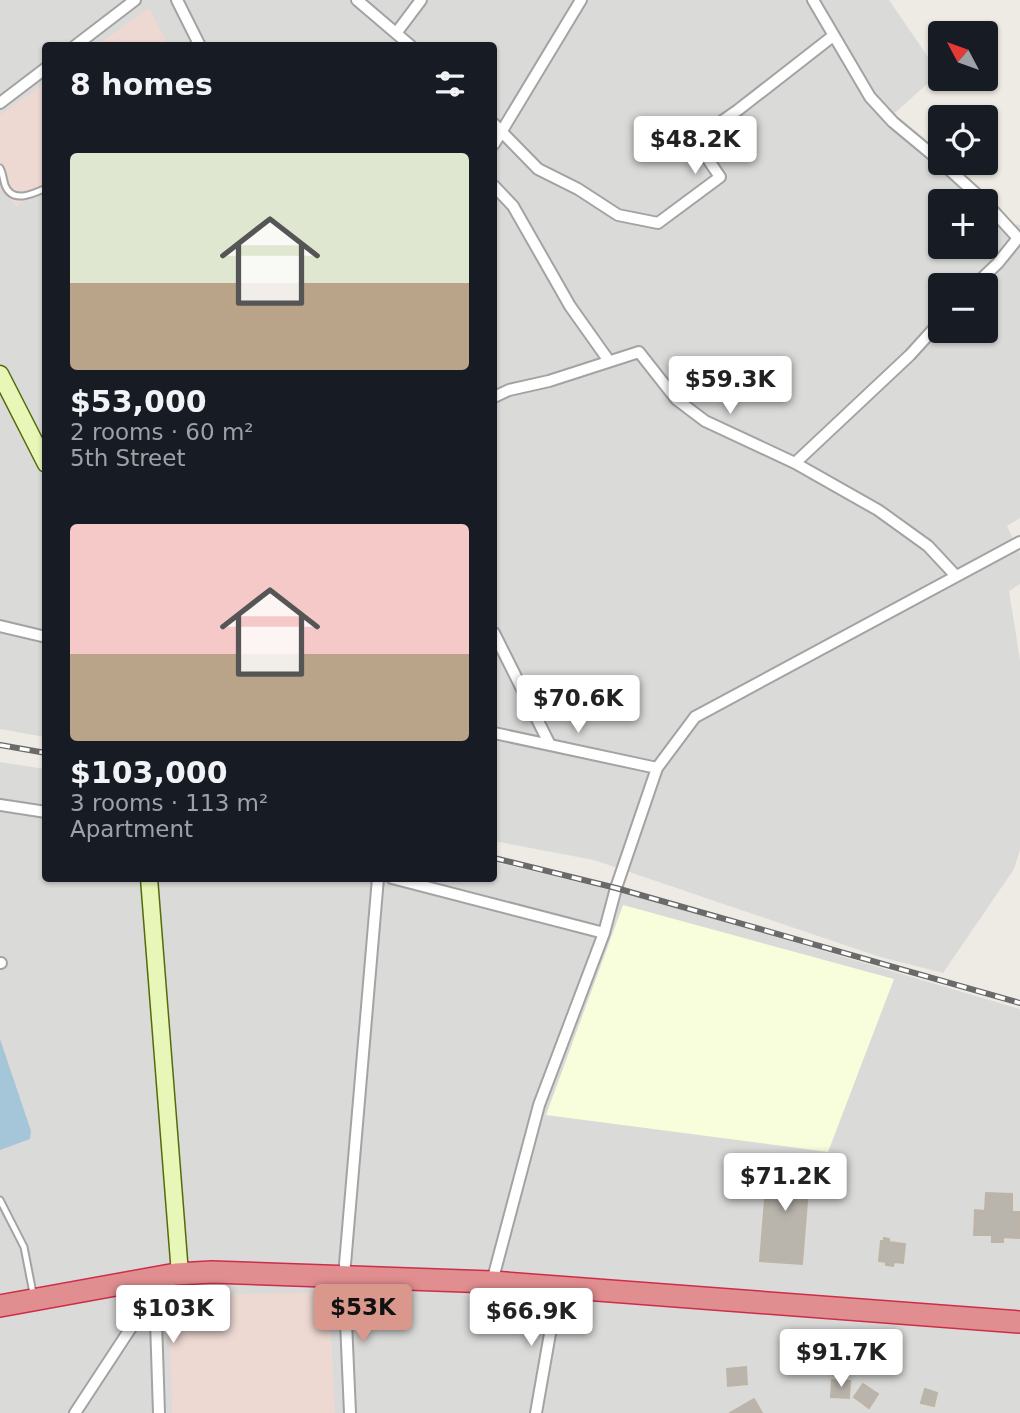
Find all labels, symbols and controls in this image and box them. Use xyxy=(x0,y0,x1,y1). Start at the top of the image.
north arrow xyxy=(928,21,998,91)
map controls xyxy=(928,21,998,343)
icon: filters xyxy=(431,65,469,103)
text: 8 homes xyxy=(70,67,213,102)
button: locate xyxy=(928,105,998,175)
pin: $48.2K xyxy=(638,116,752,176)
text: $48.2K xyxy=(650,126,740,152)
button: + xyxy=(928,189,998,259)
icon: home xyxy=(207,198,333,324)
button: − xyxy=(928,273,998,343)
pin: $59.3K xyxy=(673,356,787,416)
text: $59.3K xyxy=(685,366,775,392)
text: $53,000 xyxy=(70,384,207,419)
text: 2 rooms · 60 m² xyxy=(70,419,254,445)
text: 5th Street xyxy=(70,445,185,471)
icon: home xyxy=(207,569,333,695)
pin: $70.6K xyxy=(521,676,635,735)
text: $70.6K xyxy=(533,685,623,711)
text: $103,000 xyxy=(70,755,228,790)
text: 3 rooms · 113 m² xyxy=(70,790,268,816)
text: Apartment xyxy=(70,816,193,842)
pin: $71.2K xyxy=(728,1154,842,1213)
text: $71.2K xyxy=(740,1163,830,1189)
pin: $53K xyxy=(322,1284,404,1344)
pin: $103K xyxy=(124,1286,222,1345)
pin: $66.9K xyxy=(474,1288,588,1348)
text: $53K xyxy=(330,1294,396,1320)
text: $103K xyxy=(132,1295,214,1321)
text: $66.9K xyxy=(486,1298,576,1324)
pin: $91.7K xyxy=(784,1330,898,1389)
text: $91.7K xyxy=(796,1339,886,1365)

